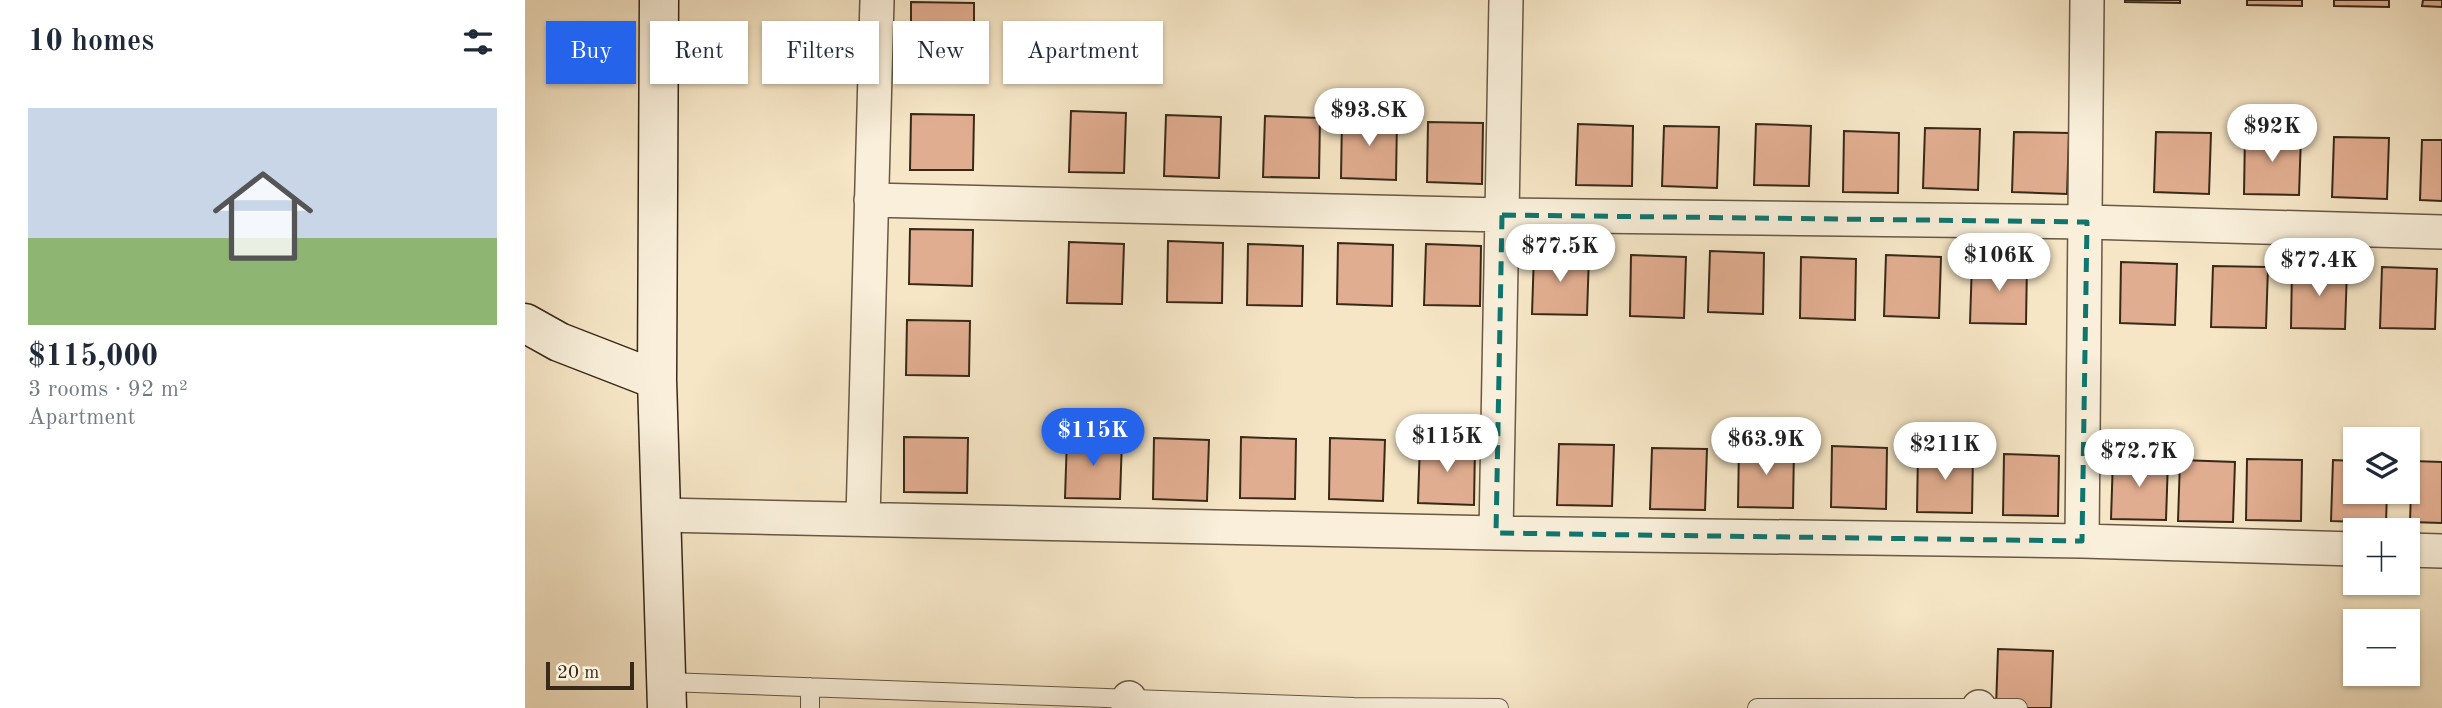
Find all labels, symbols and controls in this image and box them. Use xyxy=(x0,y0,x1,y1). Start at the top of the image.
chip: Buy xyxy=(546,21,636,84)
chip: Rent xyxy=(650,21,748,84)
chip: Filters xyxy=(762,21,879,84)
chip: New xyxy=(893,21,989,84)
chip: Apartment xyxy=(1003,21,1163,84)
icon: filters xyxy=(459,23,497,61)
text: 10 homes xyxy=(28,27,154,57)
pin: $93.8K xyxy=(1312,88,1426,148)
text: $93.8K xyxy=(1330,99,1408,122)
pin: $92K xyxy=(2231,104,2313,164)
text: $92K xyxy=(2243,115,2301,138)
icon: home xyxy=(200,153,326,279)
pin: $77.5K xyxy=(1503,224,1617,284)
pin: $106K xyxy=(1950,233,2048,293)
text: $77.5K xyxy=(1521,235,1599,258)
pin: $77.4K xyxy=(2262,238,2376,298)
text: $106K xyxy=(1963,244,2035,267)
text: $77.4K xyxy=(2280,249,2358,272)
text: $115,000 xyxy=(28,342,158,372)
text: 3 rooms · 92 m² xyxy=(28,378,188,401)
text: Apartment xyxy=(28,406,136,429)
pin: $115K xyxy=(1044,408,1142,468)
pin: $115K xyxy=(1398,414,1496,474)
pin: $63.9K xyxy=(1709,418,1823,477)
text: $115K xyxy=(1057,419,1129,442)
pin: $211K xyxy=(1896,422,1994,482)
text: $115K xyxy=(1411,425,1483,448)
map controls xyxy=(2343,427,2420,686)
button: layers xyxy=(2343,427,2420,504)
text: $63.9K xyxy=(1727,428,1805,451)
pin: $72.7K xyxy=(2082,430,2196,489)
text: $211K xyxy=(1909,433,1981,456)
text: $72.7K xyxy=(2100,440,2178,463)
button: + xyxy=(2343,518,2420,595)
button: − xyxy=(2343,609,2420,686)
scale bar xyxy=(546,659,633,691)
text: 20 m xyxy=(557,664,599,683)

